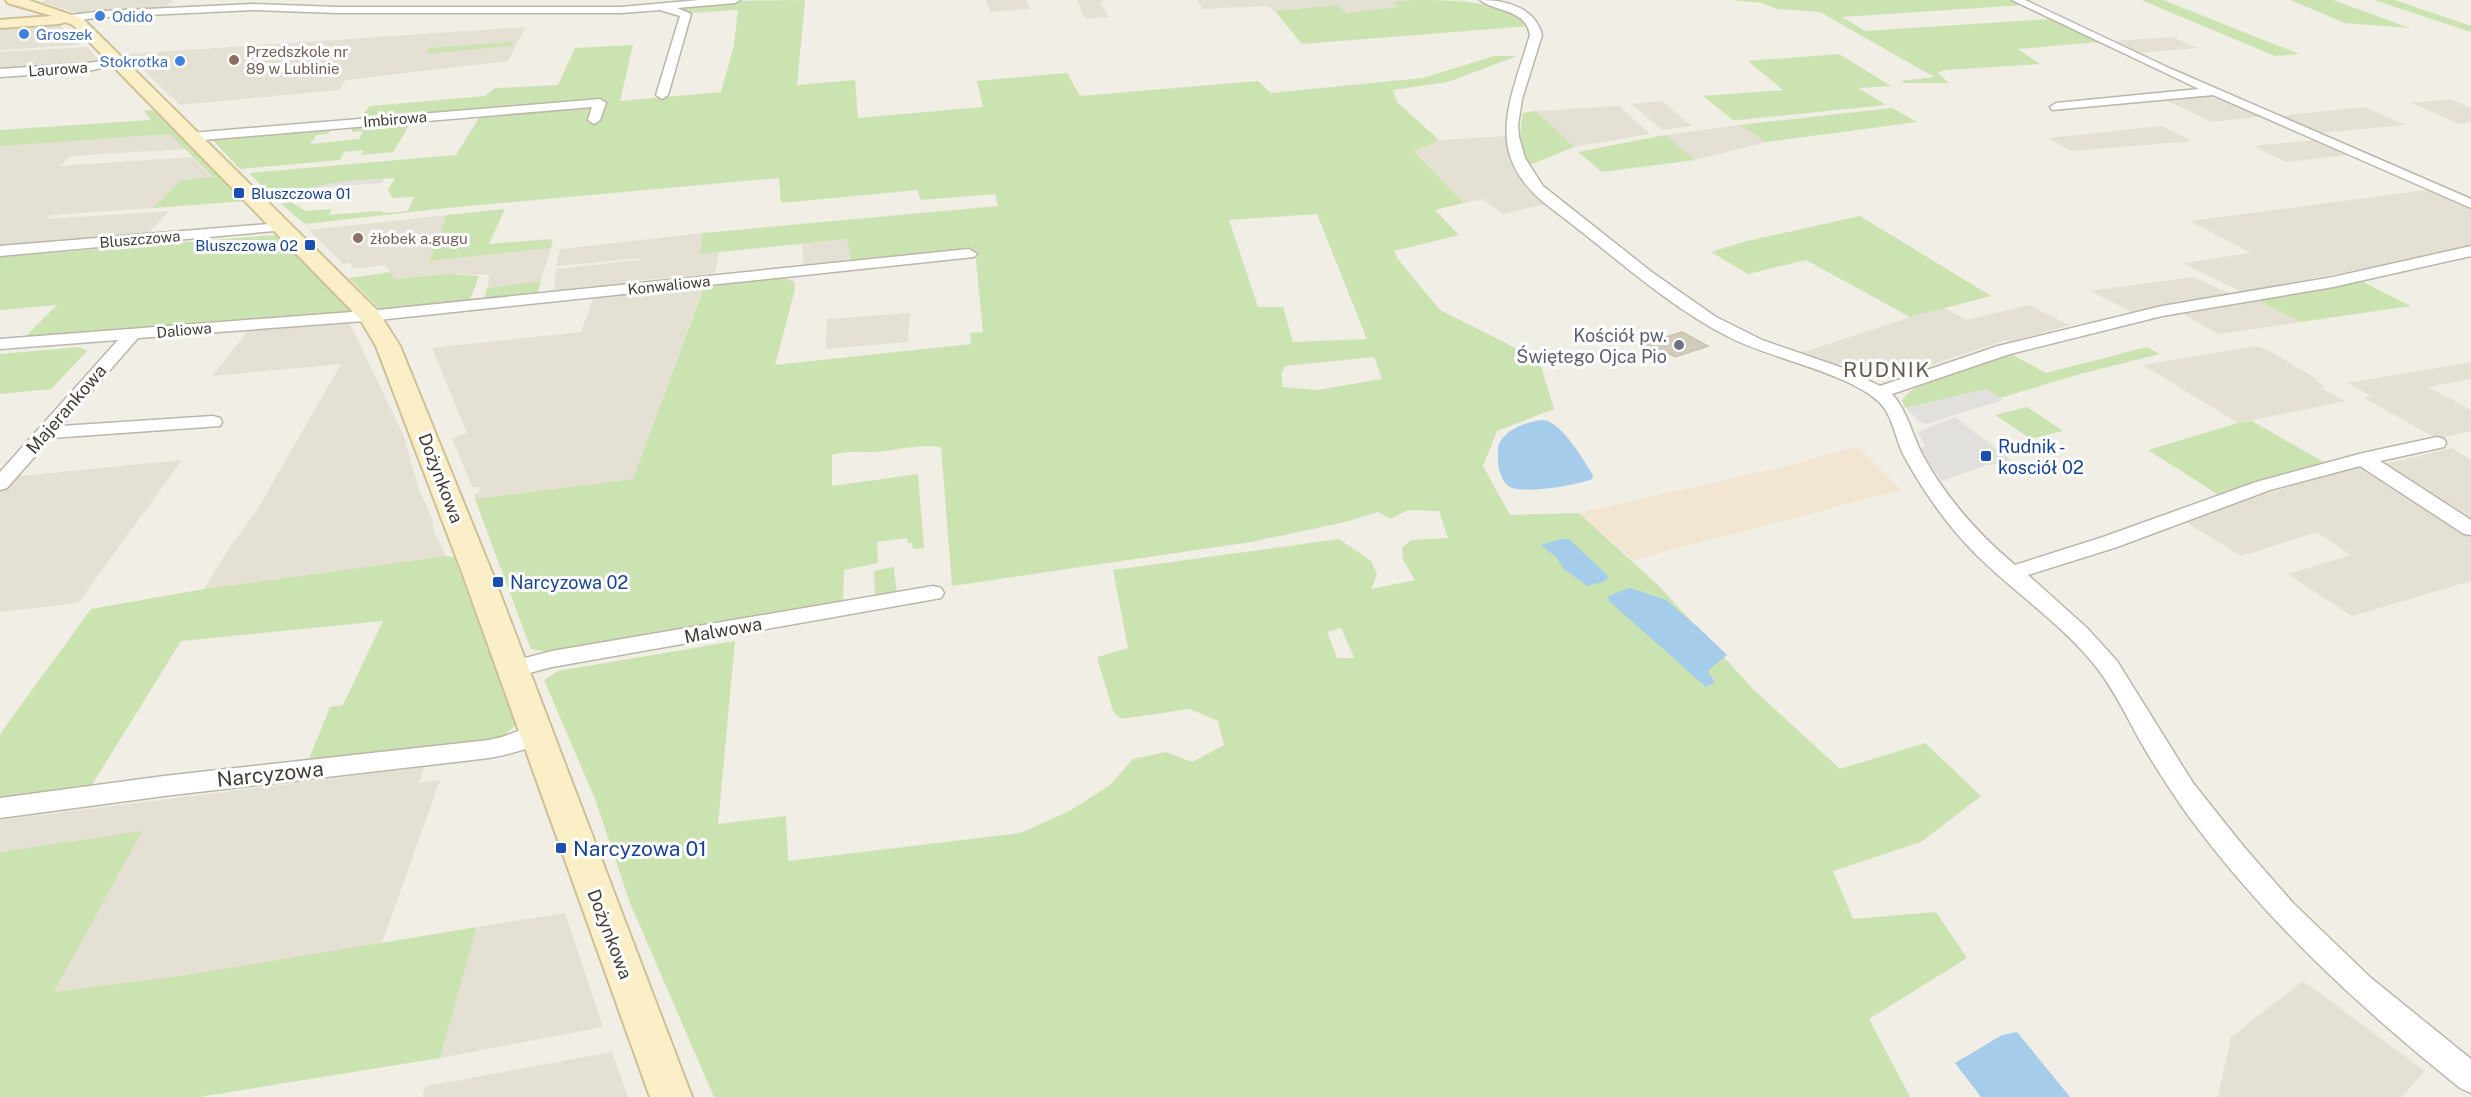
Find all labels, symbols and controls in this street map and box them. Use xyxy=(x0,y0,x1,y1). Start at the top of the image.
place label: Odido xyxy=(112,8,153,25)
marker: Odido xyxy=(93,9,107,23)
place label: Groszek xyxy=(36,26,93,43)
marker: Groszek xyxy=(17,27,31,41)
place label: Przedszkole nr 89 w Lublinie xyxy=(246,43,348,77)
place label: Stokrotka xyxy=(99,53,168,70)
marker: Przedszkole nr 89 w Lublinie xyxy=(227,53,241,67)
marker: Stokrotka xyxy=(173,54,187,68)
street label: Laurowa xyxy=(28,58,88,80)
street label: Imbirowa xyxy=(362,108,428,130)
place label: Bluszczowa 01 xyxy=(251,185,351,202)
marker: Bluszczowa 01 xyxy=(232,186,246,200)
street label: Bluszczowa xyxy=(99,227,181,251)
place label: żłobek a.gugu xyxy=(370,230,468,247)
marker: żłobek a.gugu xyxy=(351,231,365,245)
place label: Bluszczowa 02 xyxy=(195,237,298,254)
marker: Bluszczowa 02 xyxy=(303,238,317,252)
street label: Konwaliowa xyxy=(627,272,711,298)
street label: Daliowa xyxy=(156,319,212,341)
place label: Kościół pw. Świętego Ojca Pio xyxy=(1516,325,1667,367)
marker: Kościół pw. Świętego Ojca Pio xyxy=(1672,338,1686,352)
district label: RUDNIK xyxy=(1843,357,1931,382)
street label: Majerankowa xyxy=(22,360,110,458)
street label: Dożynkowa xyxy=(414,430,468,526)
place label: Rudnik - kosciół 02 xyxy=(1998,436,2084,478)
marker: Rudnik - kosciół 02 xyxy=(1979,449,1993,463)
place label: Narcyzowa 02 xyxy=(510,572,628,593)
marker: Narcyzowa 02 xyxy=(491,575,505,589)
street label: Malwowa xyxy=(682,613,764,647)
street label: Narcyzowa xyxy=(215,756,325,792)
place label: Narcyzowa 01 xyxy=(573,836,707,861)
marker: Narcyzowa 01 xyxy=(554,841,568,855)
street label: Dożynkowa xyxy=(583,886,637,982)

